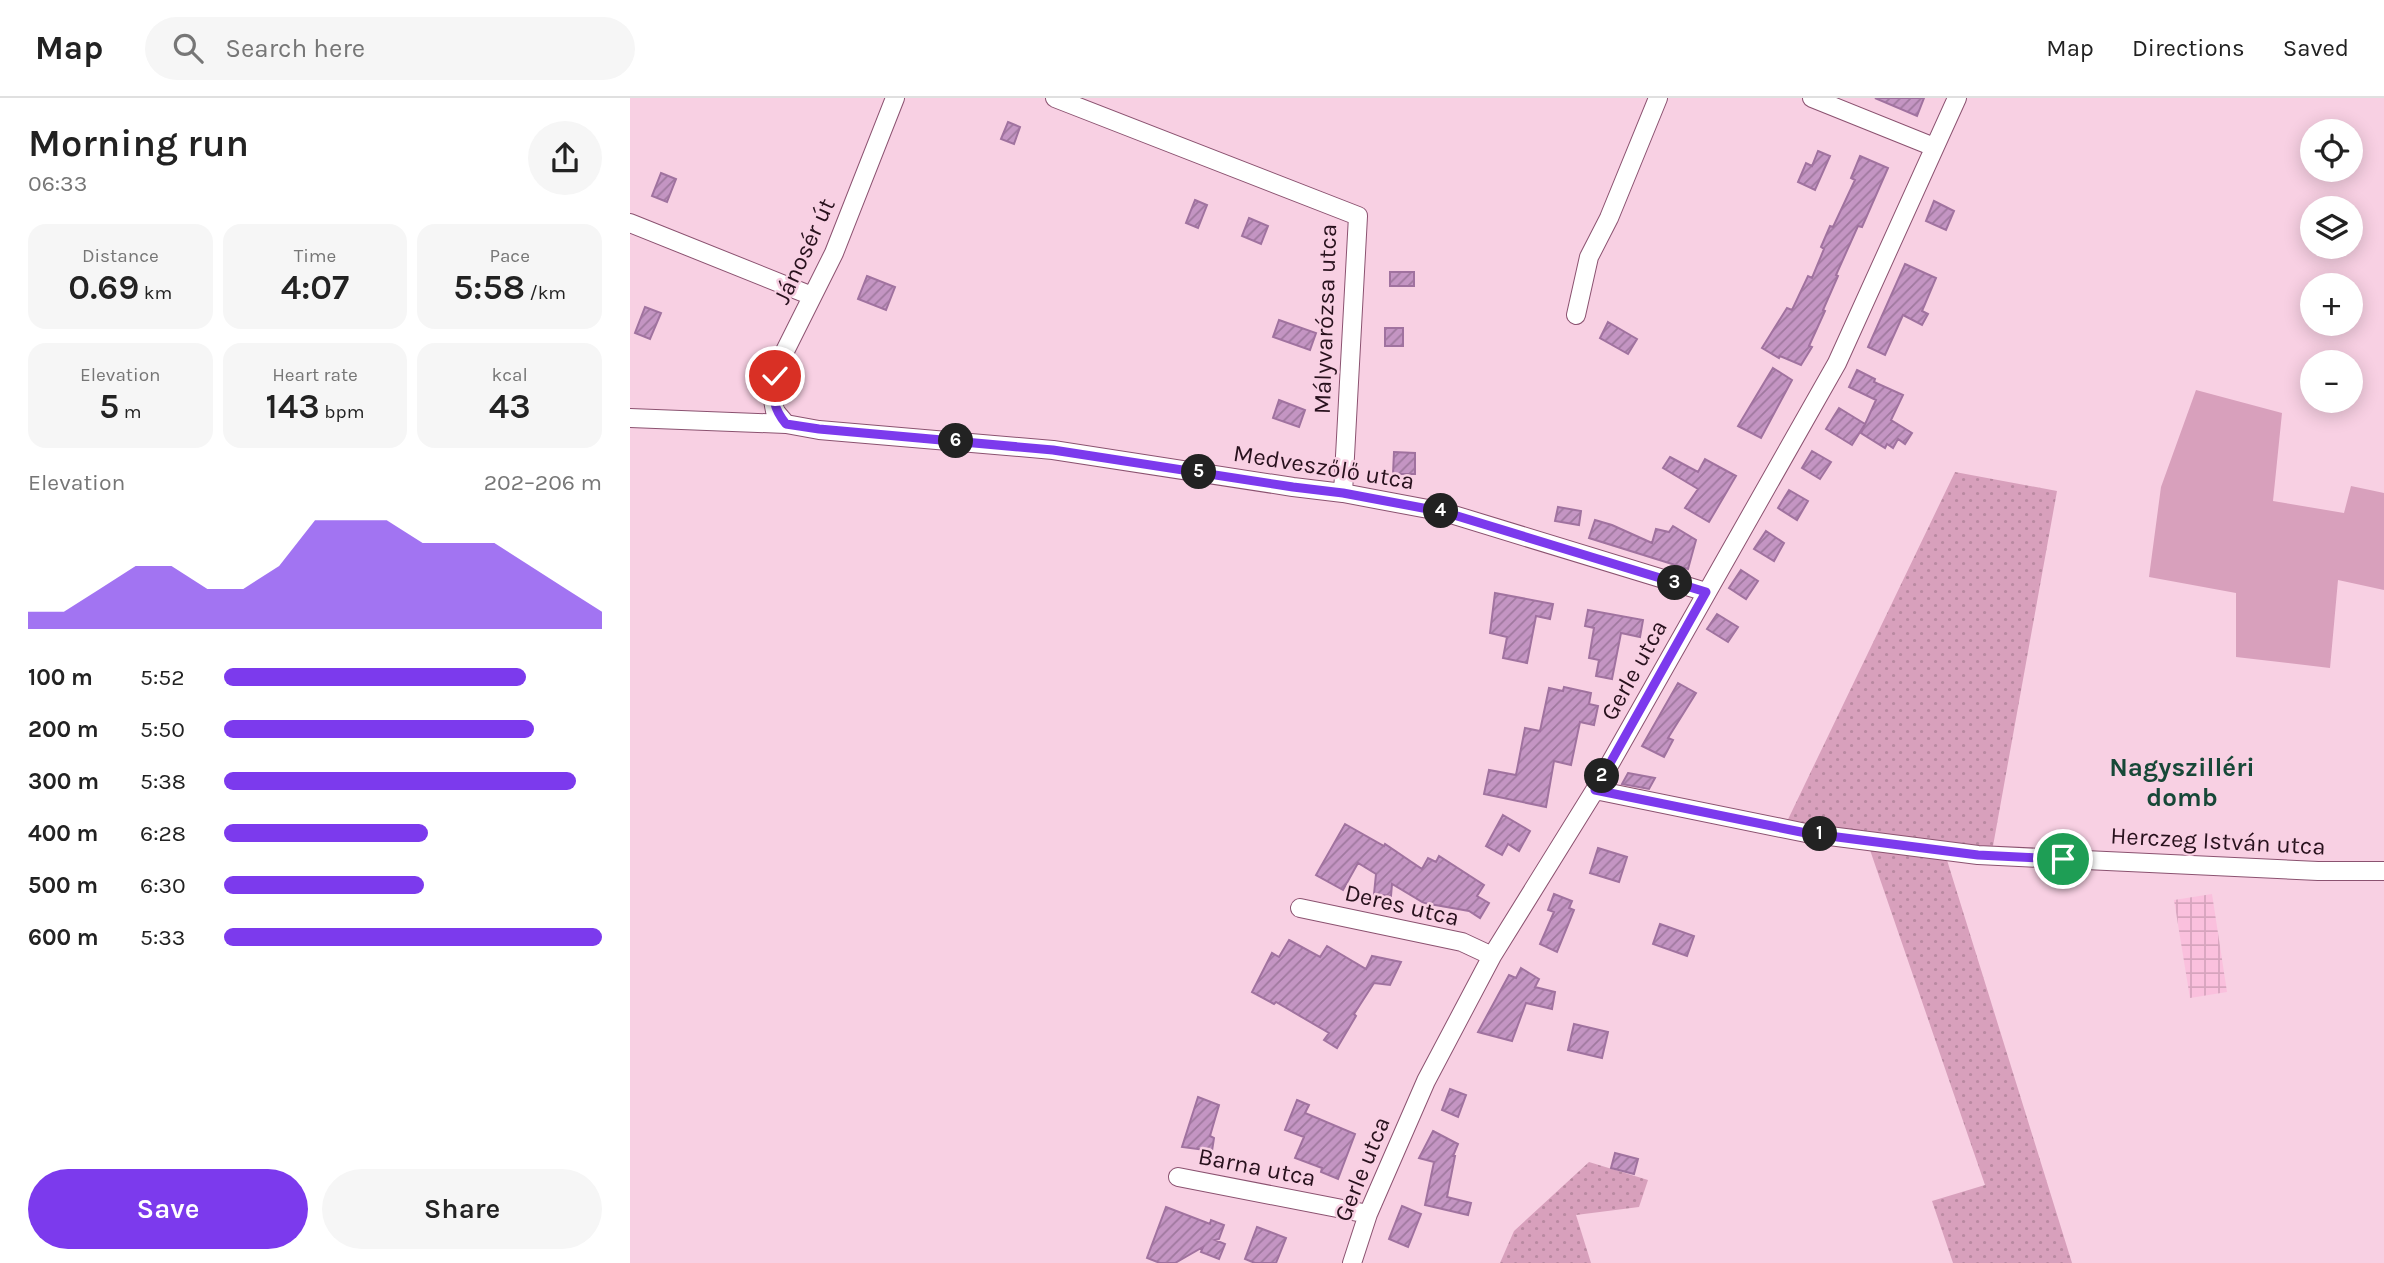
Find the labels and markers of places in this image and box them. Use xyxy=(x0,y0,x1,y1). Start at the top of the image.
pin xyxy=(745,346,805,406)
pin: 6 xyxy=(938,424,974,458)
pin: 5 xyxy=(1182,454,1216,490)
pin: 4 xyxy=(1424,494,1458,528)
pin: 3 xyxy=(1658,566,1692,601)
pin: 2 xyxy=(1584,758,1620,794)
pin: 1 xyxy=(1802,816,1838,852)
pin xyxy=(2033,829,2093,889)

